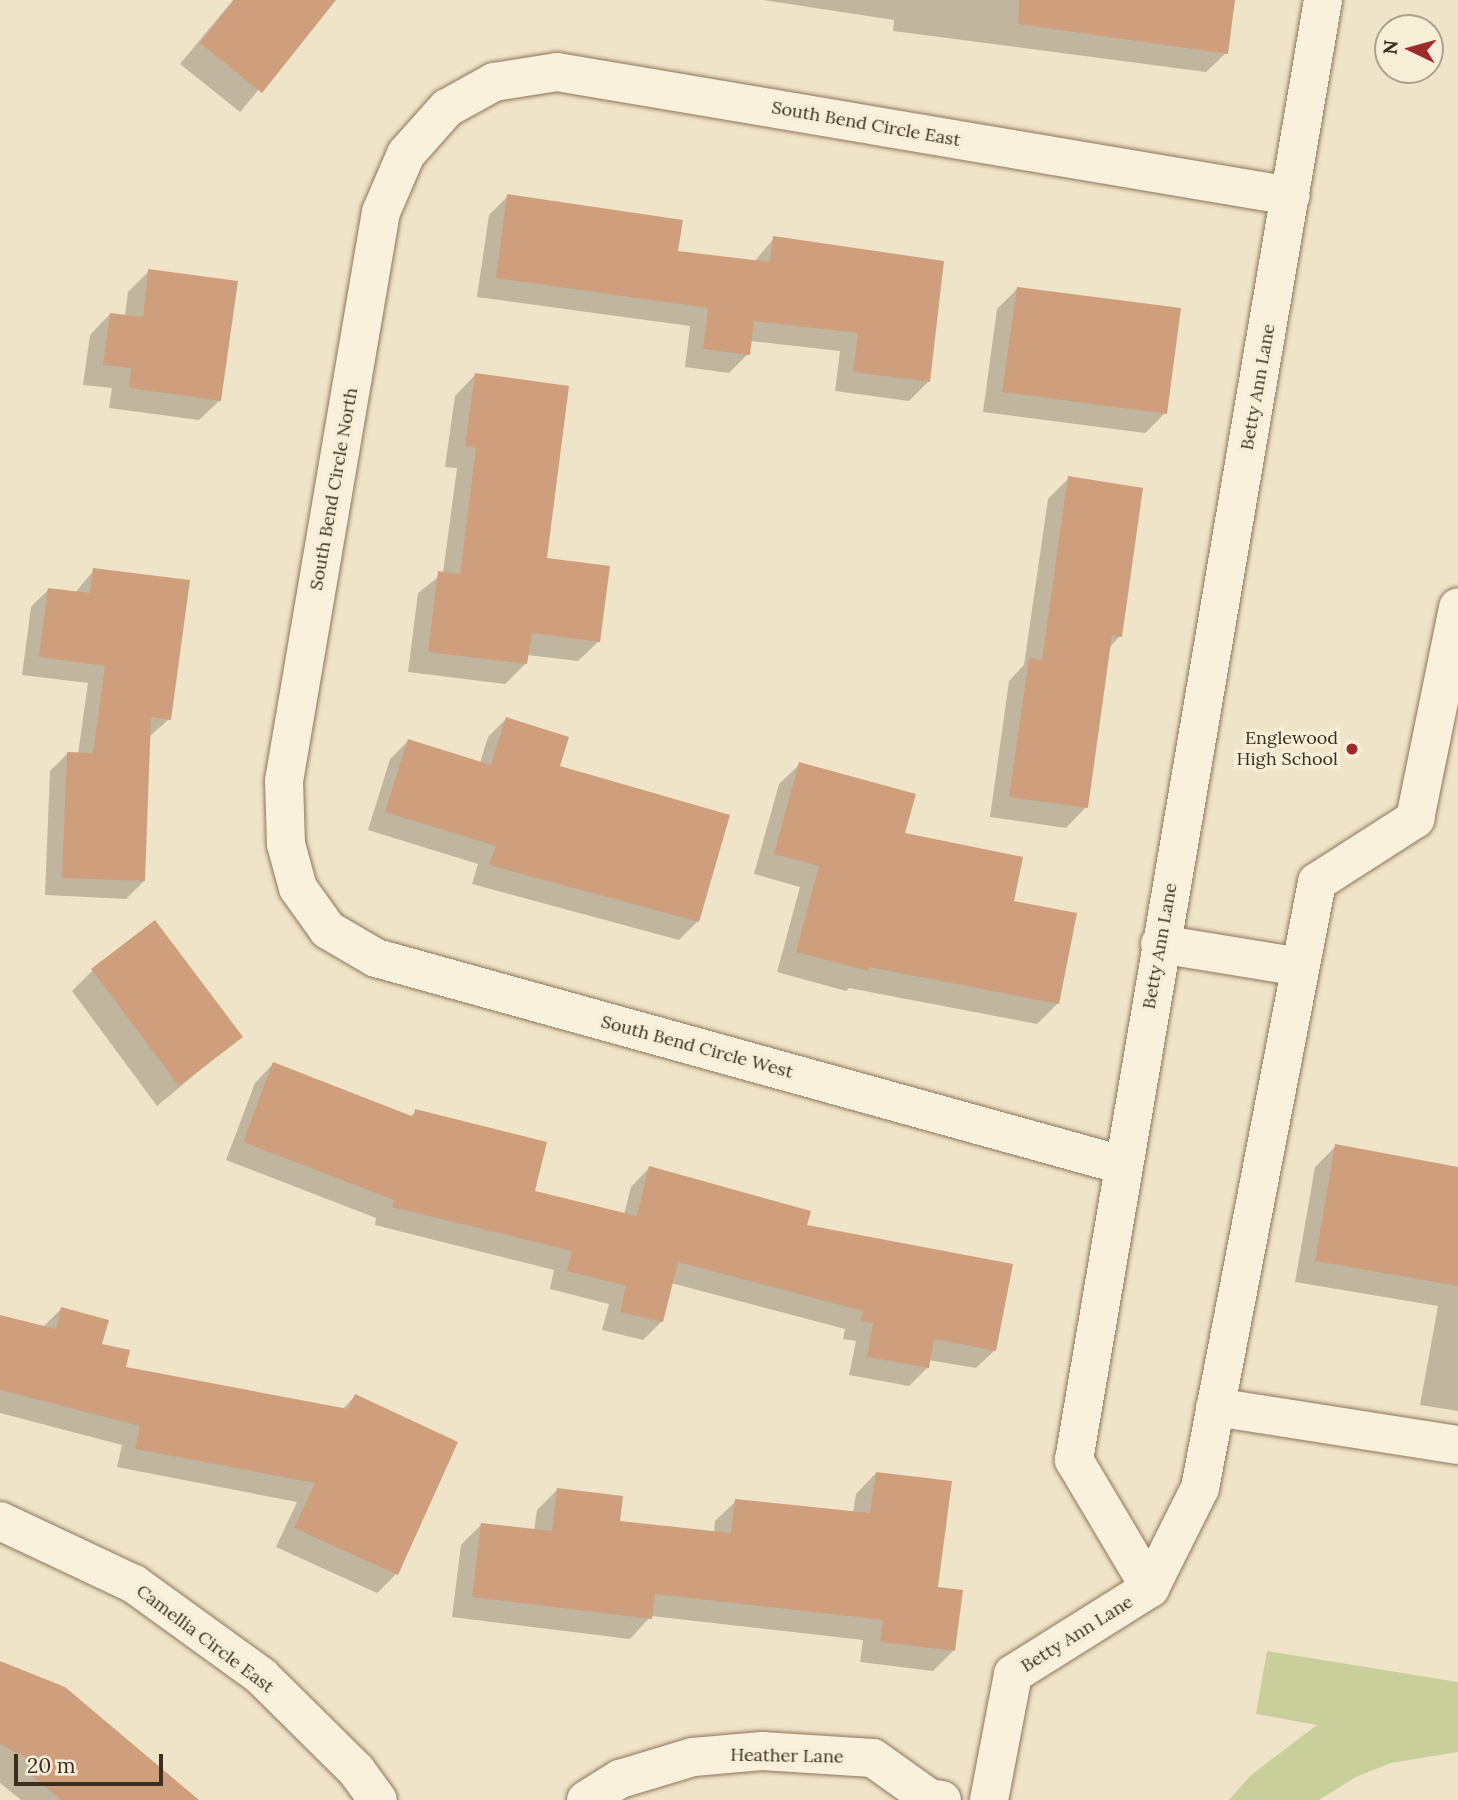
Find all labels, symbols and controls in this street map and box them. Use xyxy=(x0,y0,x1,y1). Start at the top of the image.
north arrow xyxy=(1374,14,1444,84)
text: N xyxy=(1377,39,1403,56)
street label: South Bend Circle East xyxy=(770,97,962,151)
street label: Betty Ann Lane xyxy=(1236,322,1280,452)
street label: South Bend Circle North xyxy=(306,386,362,592)
place label: Englewood High School xyxy=(1237,728,1338,770)
marker: Englewood High School xyxy=(1344,741,1360,757)
street label: Betty Ann Lane xyxy=(1138,881,1182,1011)
street label: South Bend Circle West xyxy=(599,1011,795,1083)
street label: Camellia Circle East xyxy=(132,1580,278,1698)
street label: Betty Ann Lane xyxy=(1017,1591,1137,1677)
scale bar xyxy=(18,1741,166,1785)
street label: Heather Lane xyxy=(730,1744,844,1768)
text: 20 m xyxy=(27,1752,76,1779)

